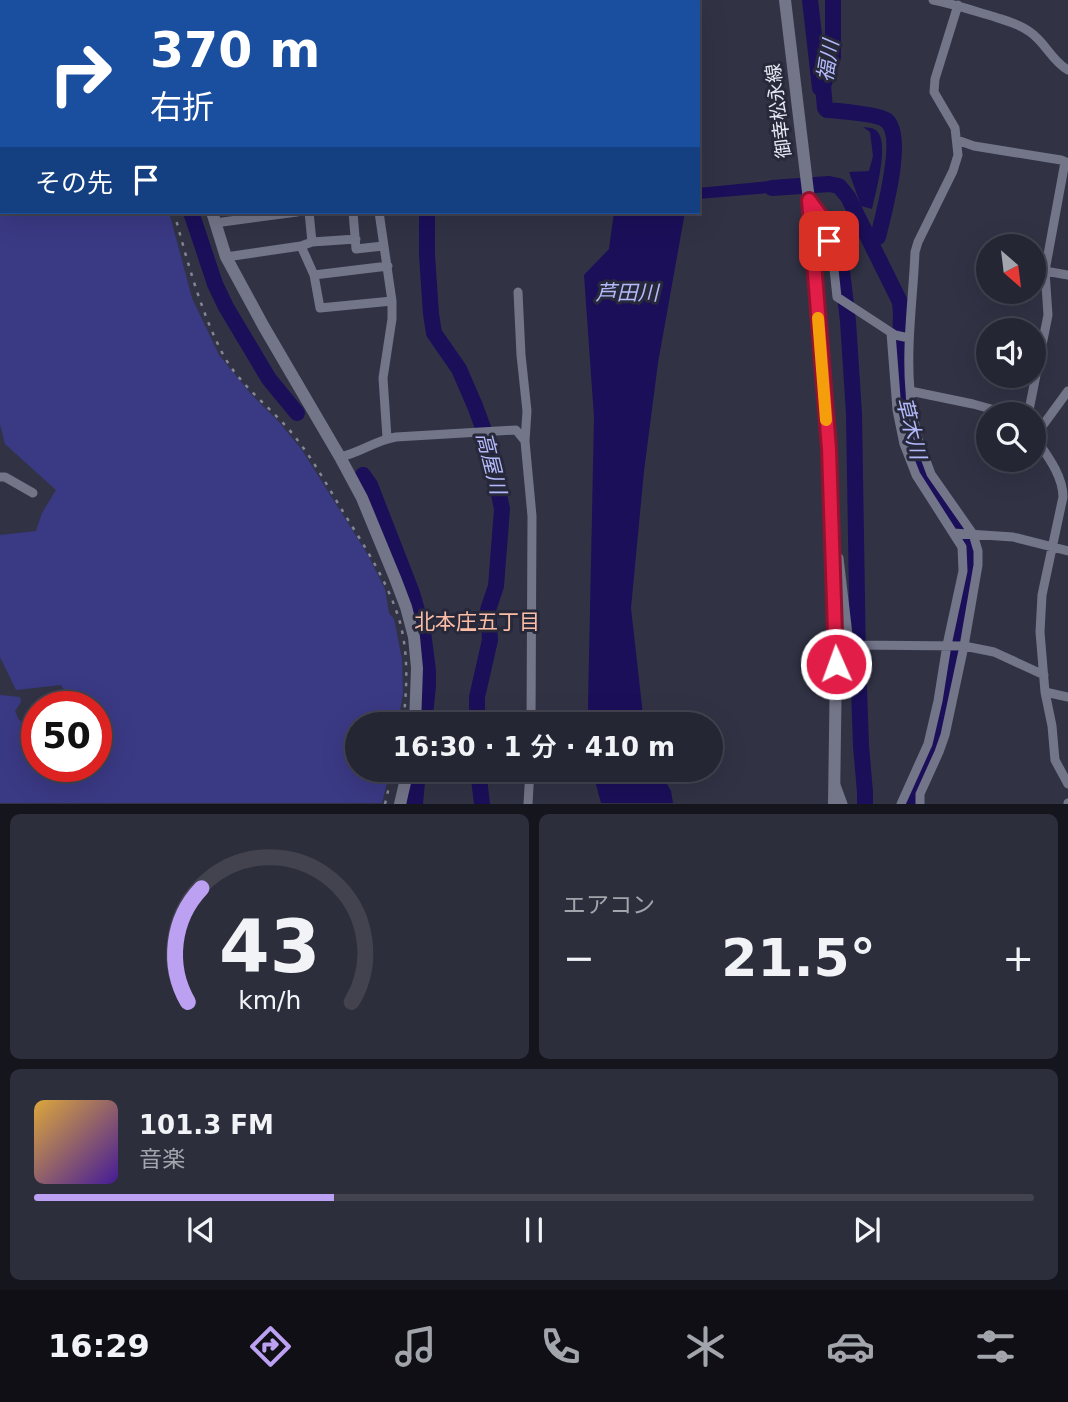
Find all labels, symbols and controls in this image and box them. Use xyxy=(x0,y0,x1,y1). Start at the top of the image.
text: 370 m xyxy=(150,22,320,79)
icon: right xyxy=(35,28,126,119)
water label: 福川 xyxy=(813,36,843,84)
street label: 御幸松永線 xyxy=(761,63,795,159)
text: 右折 xyxy=(150,88,214,126)
icon: arrive xyxy=(127,161,165,199)
text: その先 xyxy=(35,168,113,198)
pin xyxy=(799,211,859,271)
icon: arrive xyxy=(810,222,848,260)
north arrow xyxy=(976,234,1046,304)
map controls xyxy=(976,234,1046,472)
water label: 芦田川 xyxy=(596,281,660,305)
button: sound xyxy=(976,318,1046,388)
water label: 草木川 xyxy=(892,395,931,463)
button: search xyxy=(976,402,1046,472)
water label: 高屋川 xyxy=(472,430,511,498)
district label: 北本庄五丁目 xyxy=(414,610,540,634)
position arrow xyxy=(799,627,873,701)
speed limit sign: 50 xyxy=(21,691,112,782)
text: 16:30 · 1 分 · 410 m xyxy=(393,732,675,762)
text: エアコン xyxy=(563,892,655,918)
text: 43 xyxy=(219,905,320,990)
text: 21.5° xyxy=(721,928,876,988)
text: − xyxy=(563,936,595,980)
text: + xyxy=(1002,936,1034,980)
text: km/h xyxy=(238,986,301,1015)
text: 101.3 FM xyxy=(139,1110,274,1140)
text: 音楽 xyxy=(139,1146,185,1172)
icon: previous xyxy=(182,1211,220,1249)
icon: pause xyxy=(515,1211,553,1249)
icon: next xyxy=(848,1211,886,1249)
icon: directions xyxy=(246,1322,295,1371)
icon: music xyxy=(391,1322,440,1371)
icon: phone xyxy=(536,1322,585,1371)
icon: climate xyxy=(681,1322,730,1371)
icon: car xyxy=(826,1322,875,1371)
icon: filters xyxy=(971,1322,1020,1371)
text: 16:29 xyxy=(48,1327,150,1365)

